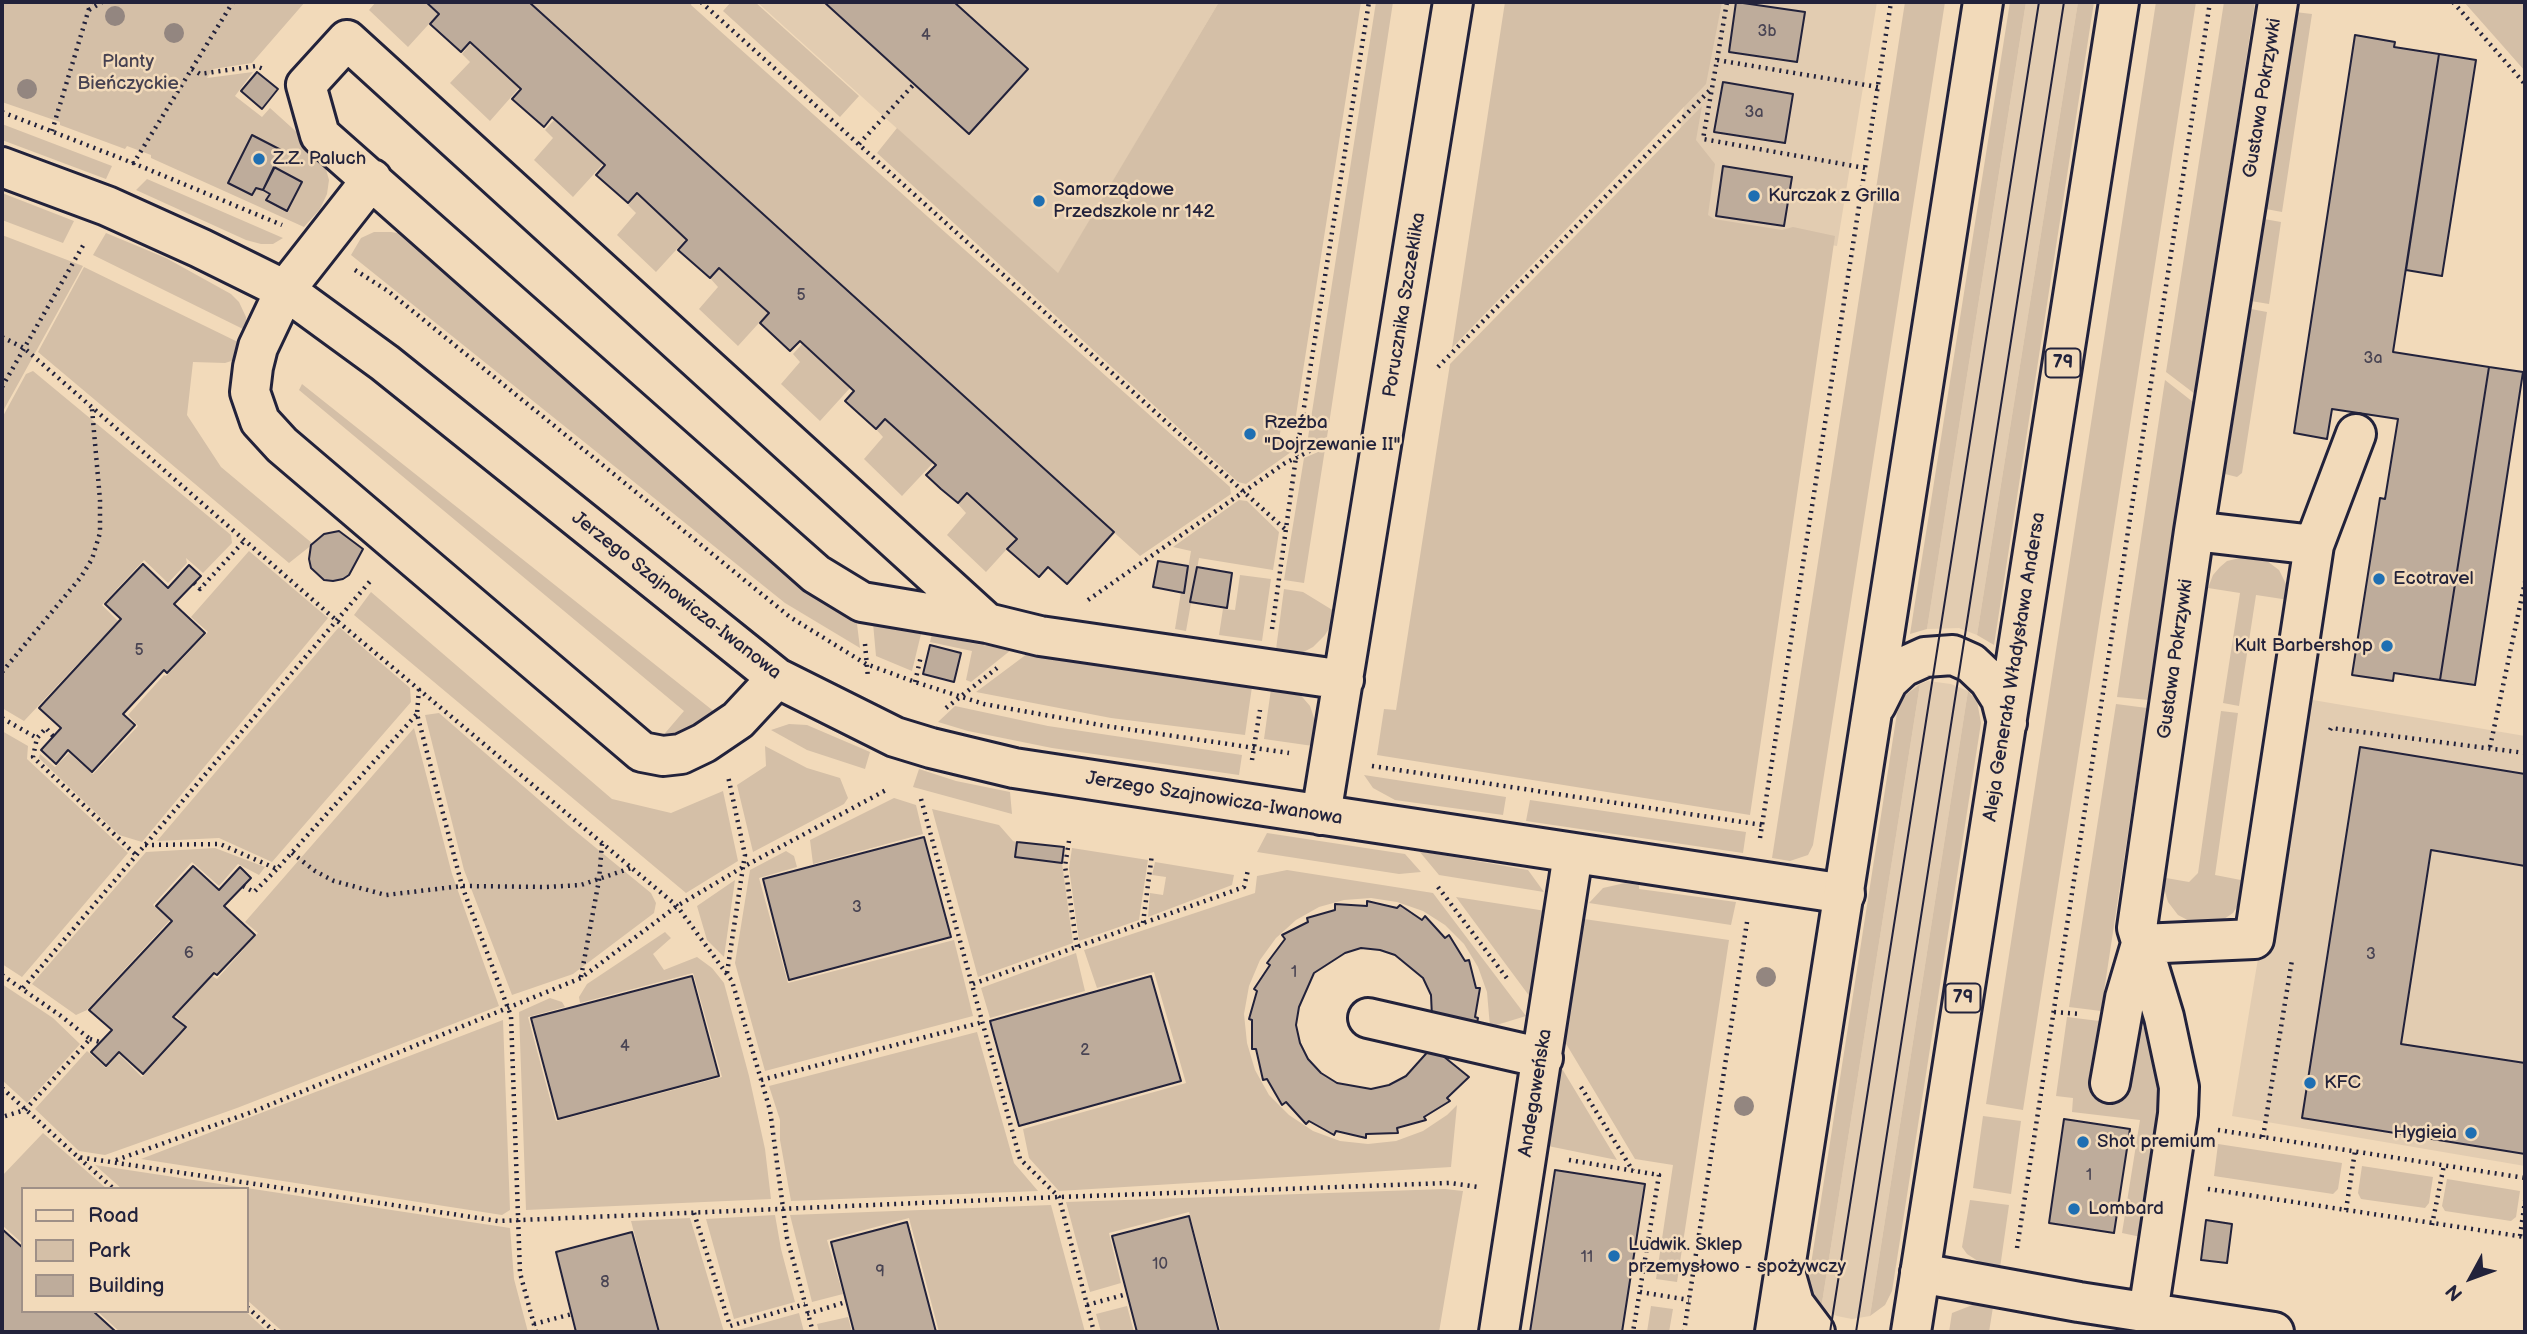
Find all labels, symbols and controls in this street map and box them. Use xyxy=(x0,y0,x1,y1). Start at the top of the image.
street label: Gustawa Pokrzywki xyxy=(2239,17,2287,179)
house number: 3b xyxy=(1758,22,1776,42)
house number: 4 xyxy=(921,26,931,46)
park label: Planty Bieńczyckie xyxy=(77,51,179,95)
house number: 3a xyxy=(1745,103,1763,123)
place label: Z.Z. Paluch xyxy=(273,148,366,170)
marker: Z.Z. Paluch xyxy=(251,151,267,167)
place label: Samorządowe Przedszkole nr 142 xyxy=(1053,179,1215,223)
place label: Kurczak z Grilla xyxy=(1768,185,1900,207)
marker: Kurczak z Grilla xyxy=(1746,188,1762,204)
marker: Samorządowe Przedszkole nr 142 xyxy=(1031,193,1047,209)
street label: Porucznika Szczeklika xyxy=(1379,211,1431,399)
house number: 5 xyxy=(796,286,806,306)
road number: 79 xyxy=(2046,348,2080,377)
house number: 3a xyxy=(2364,349,2382,369)
place label: Rzeźba "Dojrzewanie II" xyxy=(1264,412,1401,456)
marker: Rzeźba "Dojrzewanie II" xyxy=(1242,426,1258,442)
street label: Jerzego Szajnowicza-Iwanowa xyxy=(567,507,785,685)
street label: Aleja Generała Władysława Andersa xyxy=(1979,511,2051,823)
place label: Ecotravel xyxy=(2393,568,2474,590)
marker: Ecotravel xyxy=(2371,571,2387,587)
street label: Gustawa Pokrzywki xyxy=(2153,577,2199,741)
place label: Kult Barbershop xyxy=(2234,635,2373,657)
marker: Kult Barbershop xyxy=(2379,638,2395,654)
house number: 5 xyxy=(134,641,144,661)
street label: Jerzego Szajnowicza-Iwanowa xyxy=(1084,767,1344,831)
house number: 3 xyxy=(852,898,862,918)
house number: 6 xyxy=(184,944,194,964)
house number: 3 xyxy=(2366,945,2376,965)
house number: 1 xyxy=(1291,963,1297,983)
road number: 79 xyxy=(1946,984,1980,1013)
street label: Andegaweńska xyxy=(1515,1027,1557,1159)
house number: 4 xyxy=(620,1037,630,1057)
house number: 2 xyxy=(1080,1041,1090,1061)
place label: KFC xyxy=(2324,1072,2361,1094)
marker: KFC xyxy=(2302,1075,2318,1091)
place label: Hygieia xyxy=(2393,1122,2457,1144)
marker: Hygieia xyxy=(2463,1125,2479,1141)
place label: Shot premium xyxy=(2097,1131,2216,1153)
marker: Shot premium xyxy=(2075,1134,2091,1150)
house number: 1 xyxy=(2086,1166,2092,1186)
legend xyxy=(21,1187,248,1313)
place label: Lombard xyxy=(2088,1198,2164,1220)
marker: Lombard xyxy=(2066,1201,2082,1217)
text: Road xyxy=(88,1203,139,1228)
place label: Ludwik. Sklep przemysłowo - spożywczy xyxy=(1628,1234,1846,1278)
text: Park xyxy=(88,1238,130,1263)
north arrow xyxy=(2436,1243,2506,1313)
house number: 11 xyxy=(1581,1248,1593,1268)
marker: Ludwik. Sklep przemysłowo - spożywczy xyxy=(1606,1248,1622,1264)
house number: 10 xyxy=(1152,1255,1168,1275)
house number: 9 xyxy=(875,1262,885,1282)
text: Building xyxy=(88,1273,164,1298)
house number: 8 xyxy=(600,1273,610,1293)
text: N xyxy=(2441,1279,2468,1305)

